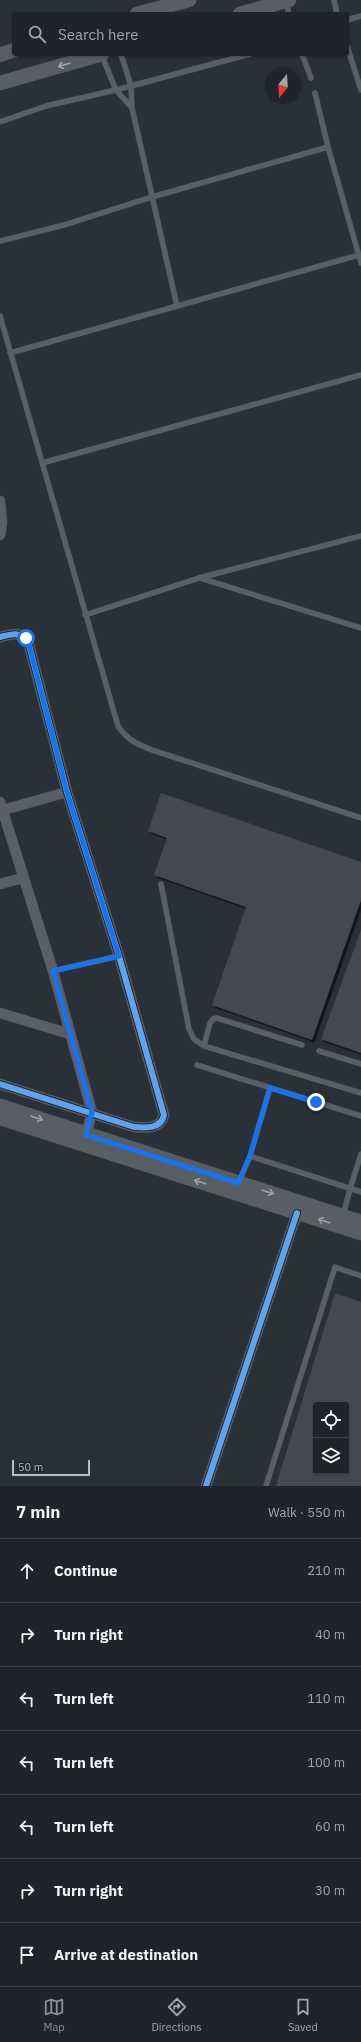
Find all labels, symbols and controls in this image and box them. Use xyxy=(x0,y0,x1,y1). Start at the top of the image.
search box xyxy=(12,12,349,56)
icon: search xyxy=(26,23,48,45)
text: Search here xyxy=(58,25,138,44)
one-way arrow xyxy=(58,62,71,69)
north arrow xyxy=(265,68,301,104)
route start xyxy=(17,629,35,647)
route end xyxy=(307,1093,325,1111)
one-way arrow xyxy=(31,1115,43,1123)
one-way arrow xyxy=(194,1178,207,1185)
one-way arrow xyxy=(261,1189,274,1196)
one-way arrow xyxy=(318,1217,331,1224)
map controls xyxy=(313,1402,349,1474)
button: locate xyxy=(313,1402,349,1438)
button: layers xyxy=(313,1438,349,1474)
scale bar xyxy=(12,1458,90,1477)
text: 50 m xyxy=(18,1460,43,1474)
text: 7 min xyxy=(16,1501,60,1523)
text: Walk · 550 m xyxy=(268,1504,345,1521)
icon: ahead xyxy=(16,1560,38,1582)
text: Continue xyxy=(54,1561,118,1580)
text: 210 m xyxy=(307,1562,345,1579)
icon: right xyxy=(16,1624,38,1646)
text: Turn right xyxy=(54,1625,123,1644)
text: 40 m xyxy=(315,1626,345,1643)
icon: left xyxy=(16,1688,38,1710)
text: Turn left xyxy=(54,1689,114,1708)
text: 110 m xyxy=(307,1690,345,1707)
icon: left xyxy=(16,1752,38,1774)
text: Turn left xyxy=(54,1753,114,1772)
text: 100 m xyxy=(307,1754,345,1771)
icon: left xyxy=(16,1816,38,1838)
text: Turn left xyxy=(54,1817,114,1836)
text: 60 m xyxy=(315,1818,345,1835)
icon: right xyxy=(16,1880,38,1902)
text: Turn right xyxy=(54,1881,123,1900)
text: 30 m xyxy=(315,1882,345,1899)
icon: arrive xyxy=(16,1944,38,1966)
text: Arrive at destination xyxy=(54,1945,198,1964)
tab: Map xyxy=(43,1996,65,2034)
tab: Directions xyxy=(151,1996,202,2034)
tab: Saved xyxy=(288,1996,318,2034)

